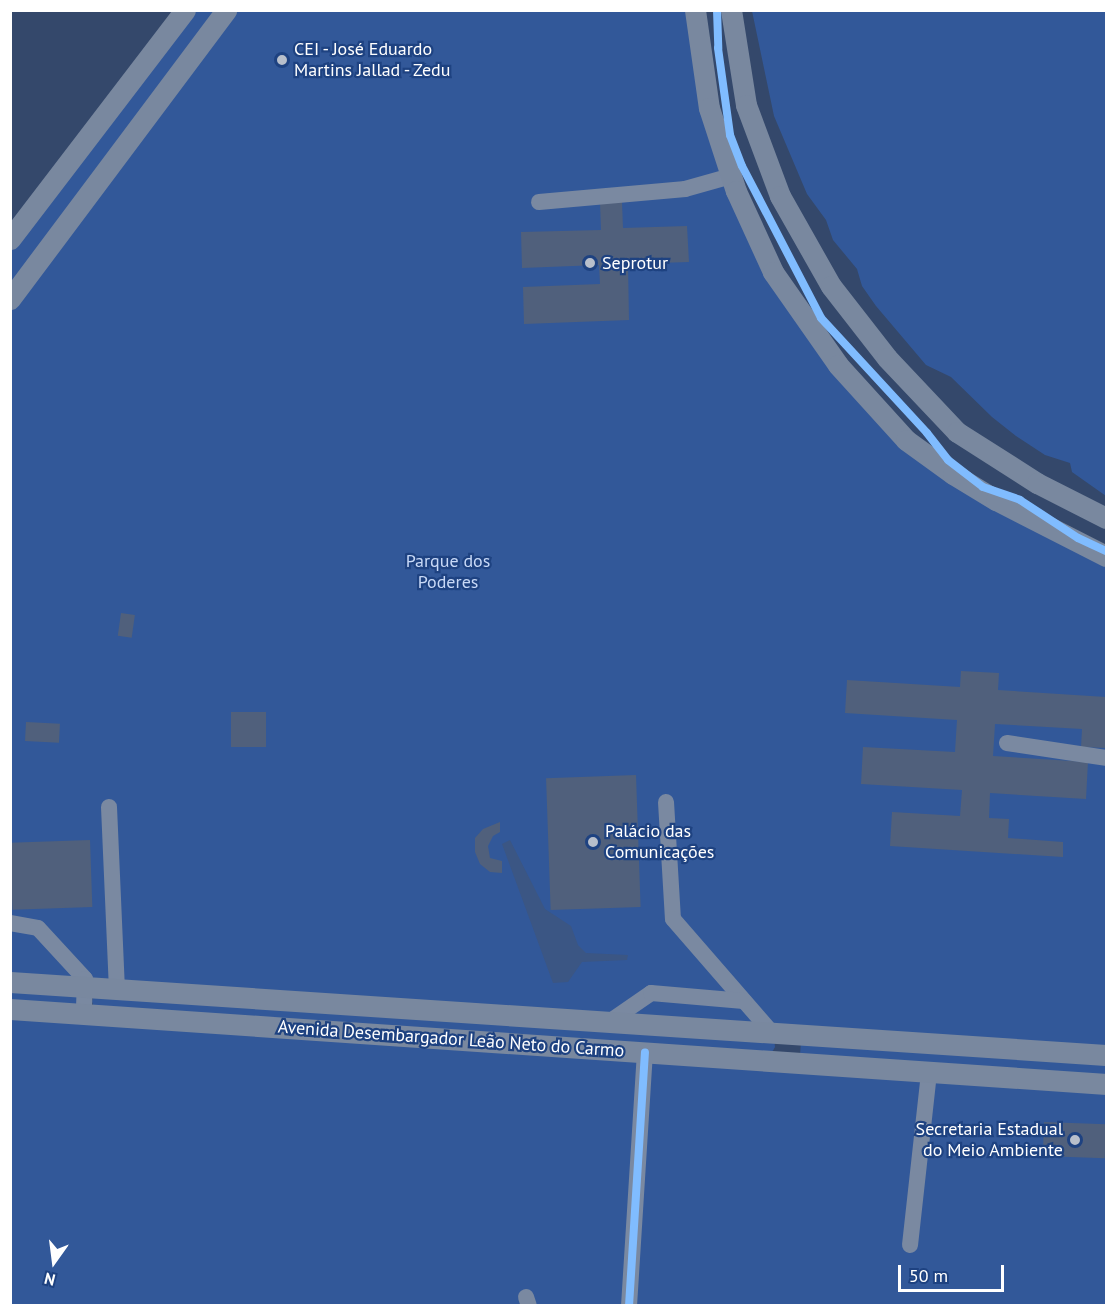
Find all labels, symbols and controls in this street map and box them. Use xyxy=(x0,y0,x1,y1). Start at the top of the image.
place label: CEI - José Eduardo Martins Jallad - Zedu xyxy=(294,39,454,82)
marker: CEI - José Eduardo Martins Jallad - Zedu xyxy=(275,53,289,67)
place label: Seprotur xyxy=(602,252,668,274)
marker: Seprotur xyxy=(583,256,597,270)
park label: Parque dos Poderes xyxy=(406,551,490,594)
place label: Palácio das Comunicações xyxy=(605,821,714,864)
marker: Palácio das Comunicações xyxy=(586,835,600,849)
street label: Avenida Desembargador Leão Neto do Carmo xyxy=(277,1016,625,1062)
place label: Secretaria Estadual do Meio Ambiente xyxy=(916,1119,1063,1162)
marker: Secretaria Estadual do Meio Ambiente xyxy=(1068,1133,1082,1147)
north arrow xyxy=(24,1232,84,1292)
scale bar xyxy=(901,1253,1008,1291)
text: 50 m xyxy=(909,1264,948,1287)
text: N xyxy=(42,1268,57,1290)

